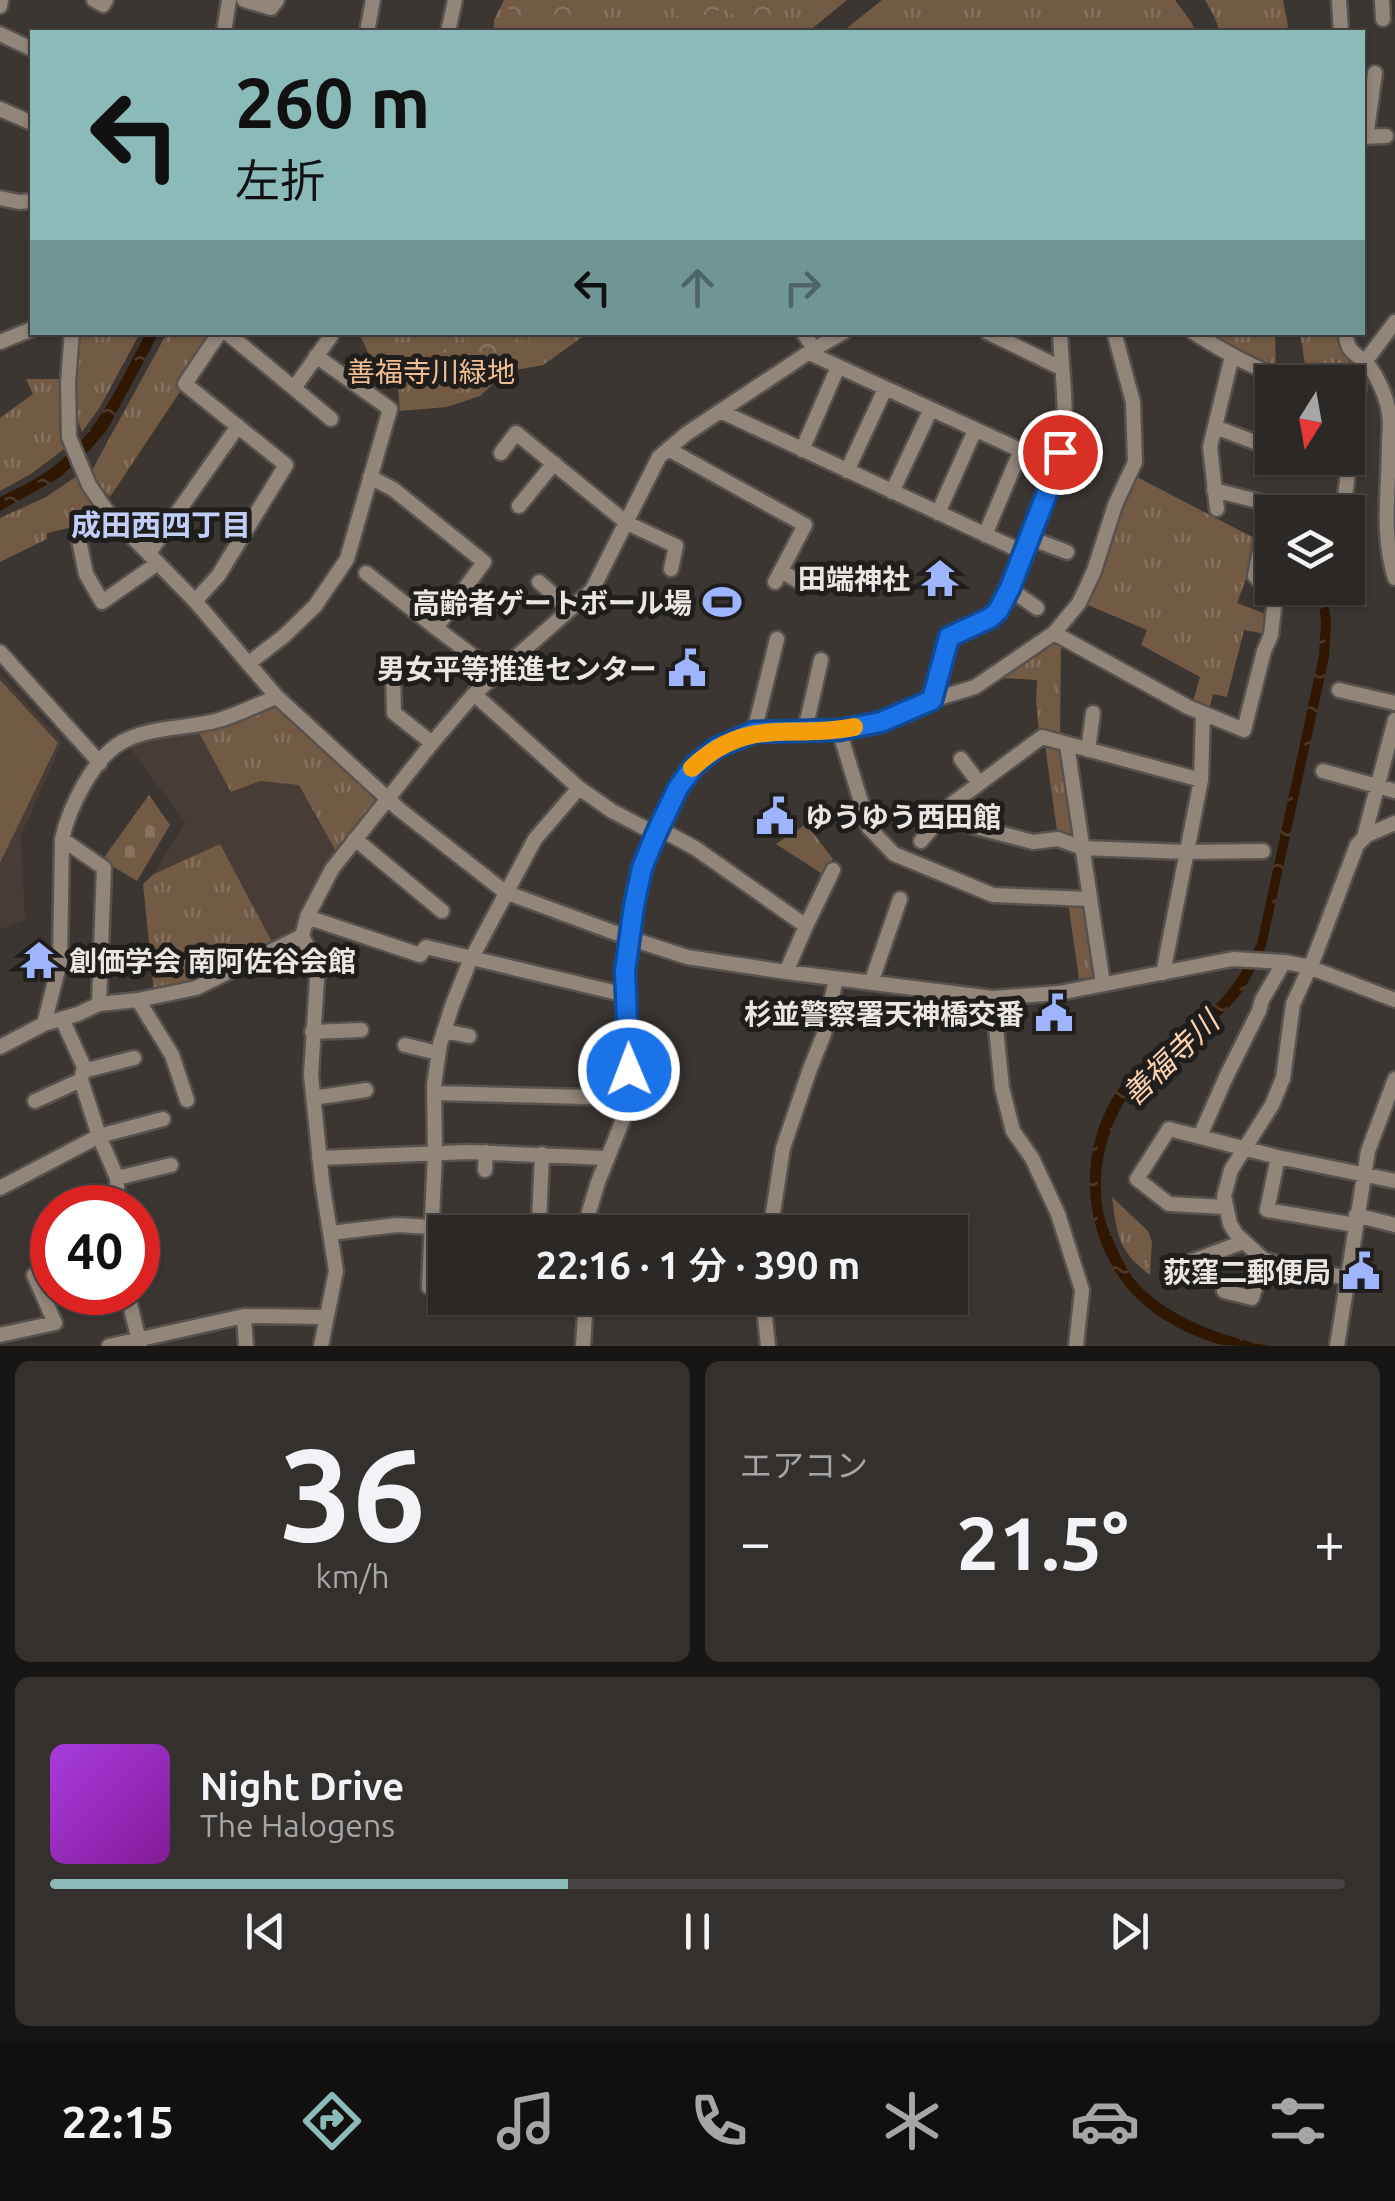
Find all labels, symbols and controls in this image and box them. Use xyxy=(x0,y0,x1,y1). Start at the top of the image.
text: 260 m xyxy=(235,63,430,141)
icon: left xyxy=(70,70,200,200)
text: 左折 xyxy=(235,155,325,206)
icon: left xyxy=(565,260,620,315)
icon: ahead xyxy=(670,260,725,315)
icon: right xyxy=(775,260,830,315)
park label: 善福寺川緑地 xyxy=(347,356,515,387)
north arrow xyxy=(1255,365,1365,475)
map controls xyxy=(1255,365,1365,605)
pin xyxy=(1018,410,1103,495)
icon: arrive xyxy=(1033,425,1088,480)
button: layers xyxy=(1255,495,1365,605)
district label: 成田西四丁目 xyxy=(71,508,251,542)
temple icon: 田端神社 xyxy=(919,557,961,599)
place label: 田端神社 xyxy=(798,563,910,594)
sports icon: 高齢者ゲートボール場 xyxy=(701,581,743,623)
place label: 高齢者ゲートボール場 xyxy=(412,587,692,618)
public building icon: 男女平等推進センター xyxy=(666,647,708,689)
place label: 男女平等推進センター xyxy=(377,653,657,684)
public building icon: ゆうゆう西田館 xyxy=(754,795,796,837)
place label: ゆうゆう西田館 xyxy=(805,801,1001,832)
temple icon: 創価学会 南阿佐谷会館 xyxy=(18,939,60,981)
place label: 創価学会 南阿佐谷会館 xyxy=(69,945,356,976)
public building icon: 杉並警察署天神橋交番 xyxy=(1033,992,1075,1034)
place label: 杉並警察署天神橋交番 xyxy=(744,998,1024,1029)
water label: 善福寺川 xyxy=(1115,1002,1227,1112)
position arrow xyxy=(577,1018,681,1122)
speed limit sign: 40 xyxy=(30,1185,160,1315)
text: 22:16 · 1 分 · 390 m xyxy=(536,1244,860,1286)
public building icon: 荻窪二郵便局 xyxy=(1340,1250,1382,1292)
place label: 荻窪二郵便局 xyxy=(1163,1256,1331,1287)
text: 36 xyxy=(279,1420,426,1566)
text: エアコン xyxy=(740,1447,868,1483)
text: 21.5° xyxy=(957,1500,1128,1584)
text: − xyxy=(740,1511,771,1572)
text: + xyxy=(1314,1511,1345,1572)
text: km/h xyxy=(316,1558,389,1594)
text: Night Drive xyxy=(200,1765,404,1807)
text: The Halogens xyxy=(200,1807,395,1843)
icon: previous xyxy=(238,1904,293,1959)
icon: pause xyxy=(670,1904,725,1959)
icon: next xyxy=(1102,1904,1157,1959)
icon: directions xyxy=(297,2086,367,2156)
icon: music xyxy=(491,2086,561,2156)
icon: phone xyxy=(684,2086,754,2156)
icon: climate xyxy=(877,2086,947,2156)
icon: car xyxy=(1070,2086,1140,2156)
icon: filters xyxy=(1263,2086,1333,2156)
text: 22:15 xyxy=(62,2096,174,2147)

